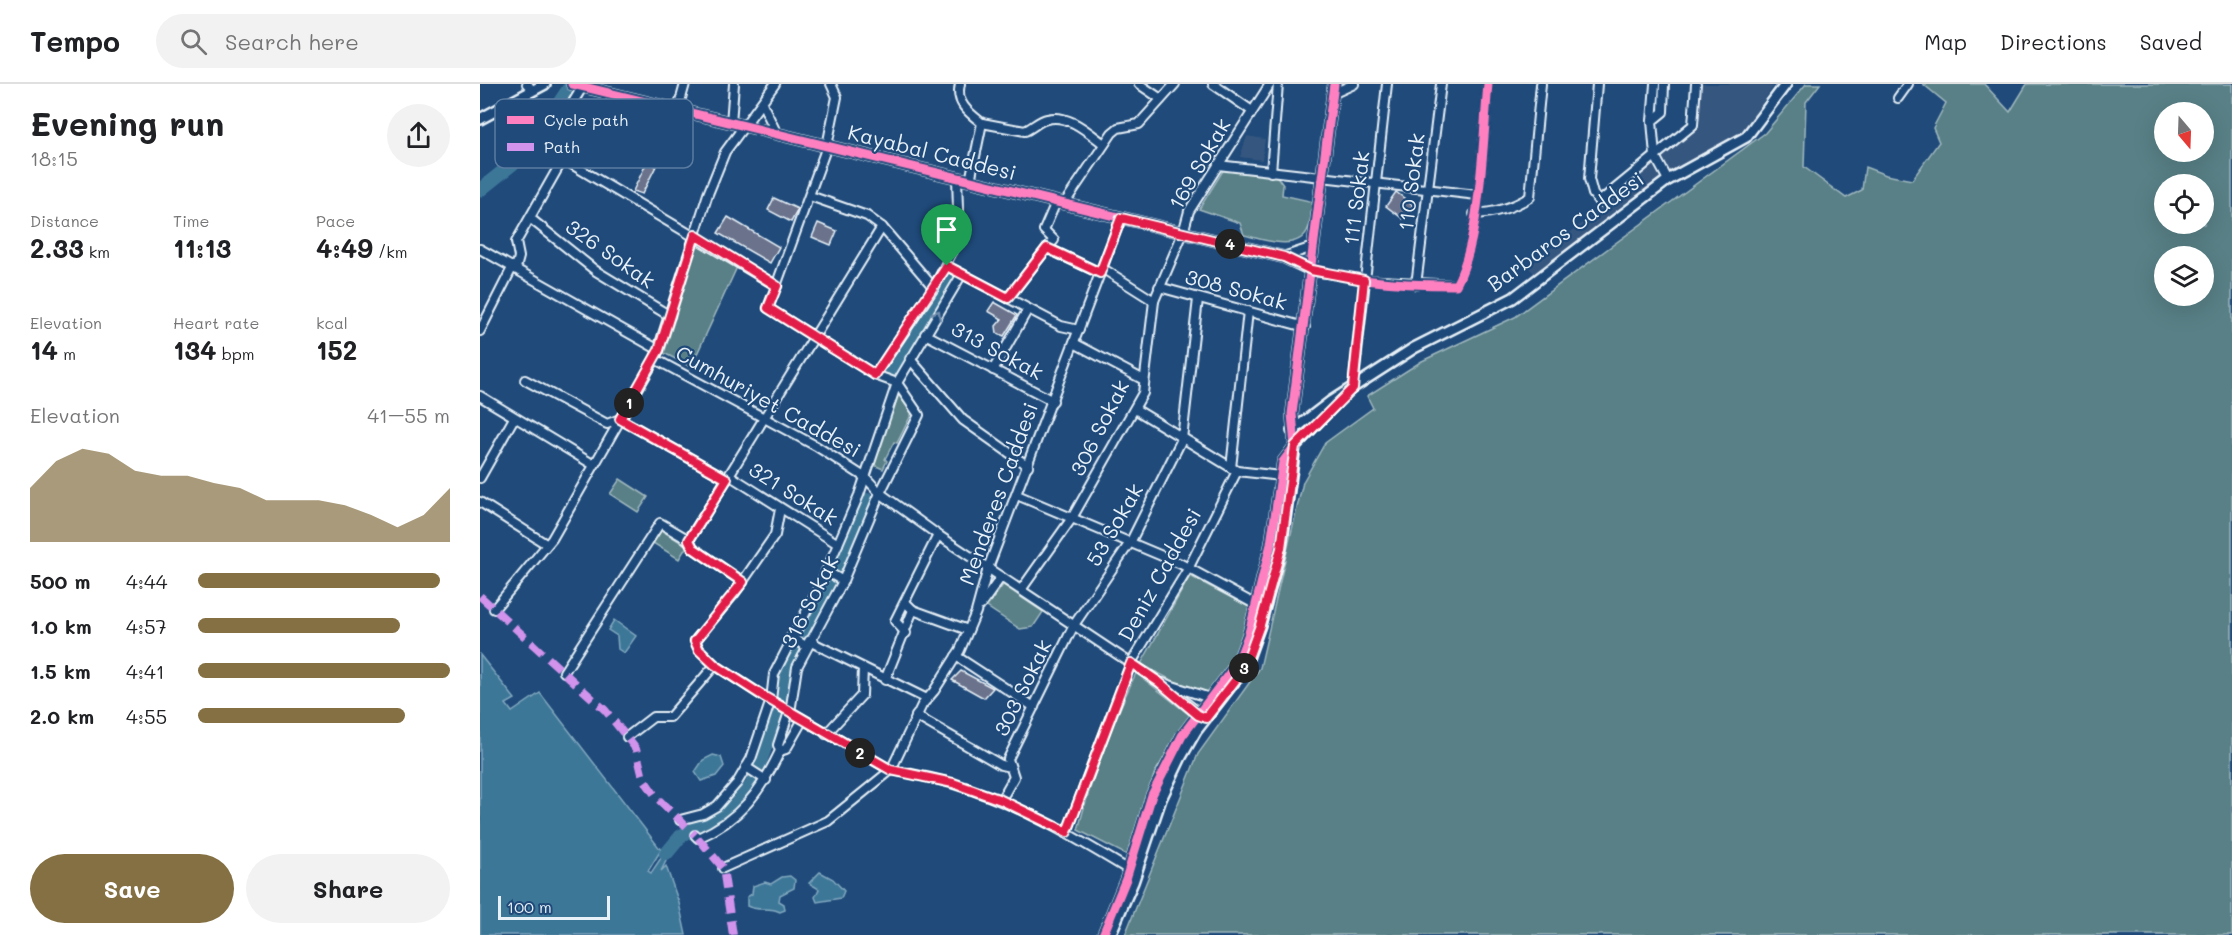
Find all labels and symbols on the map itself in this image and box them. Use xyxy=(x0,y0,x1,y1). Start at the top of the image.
legend xyxy=(495,99,693,168)
north arrow xyxy=(2154,102,2214,162)
text: Cycle path xyxy=(544,109,628,130)
street label: 169 Sokak xyxy=(1162,113,1236,214)
street label: Kayabal Caddesi xyxy=(845,118,1019,186)
street label: 110 Sokak xyxy=(1391,131,1430,232)
text: Path xyxy=(544,136,580,157)
street label: 111 Sokak xyxy=(1336,149,1375,246)
street label: Barbaros Caddesi xyxy=(1481,165,1649,297)
pin xyxy=(921,204,972,266)
street label: 326 Sokak xyxy=(561,212,661,293)
pin: 4 xyxy=(1215,229,1245,259)
street label: 308 Sokak xyxy=(1182,262,1290,315)
one-way arrow xyxy=(930,310,941,321)
street label: 313 Sokak xyxy=(947,314,1048,385)
street label: Cumhuriyet Caddesi xyxy=(671,339,866,463)
street label: 306 Sokak xyxy=(1063,375,1134,480)
pin: 1 xyxy=(614,388,644,418)
street label: Menderes Caddesi xyxy=(952,398,1043,589)
street label: 321 Sokak xyxy=(744,455,843,531)
street label: 53 Sokak xyxy=(1079,478,1148,570)
street label: Deniz Caddesi xyxy=(1111,503,1206,646)
street label: 316 Sokak xyxy=(774,550,844,652)
street label: 303 Sokak xyxy=(987,635,1057,740)
pin: 3 xyxy=(1229,653,1259,683)
pin: 2 xyxy=(845,738,875,768)
scale bar xyxy=(498,893,610,920)

